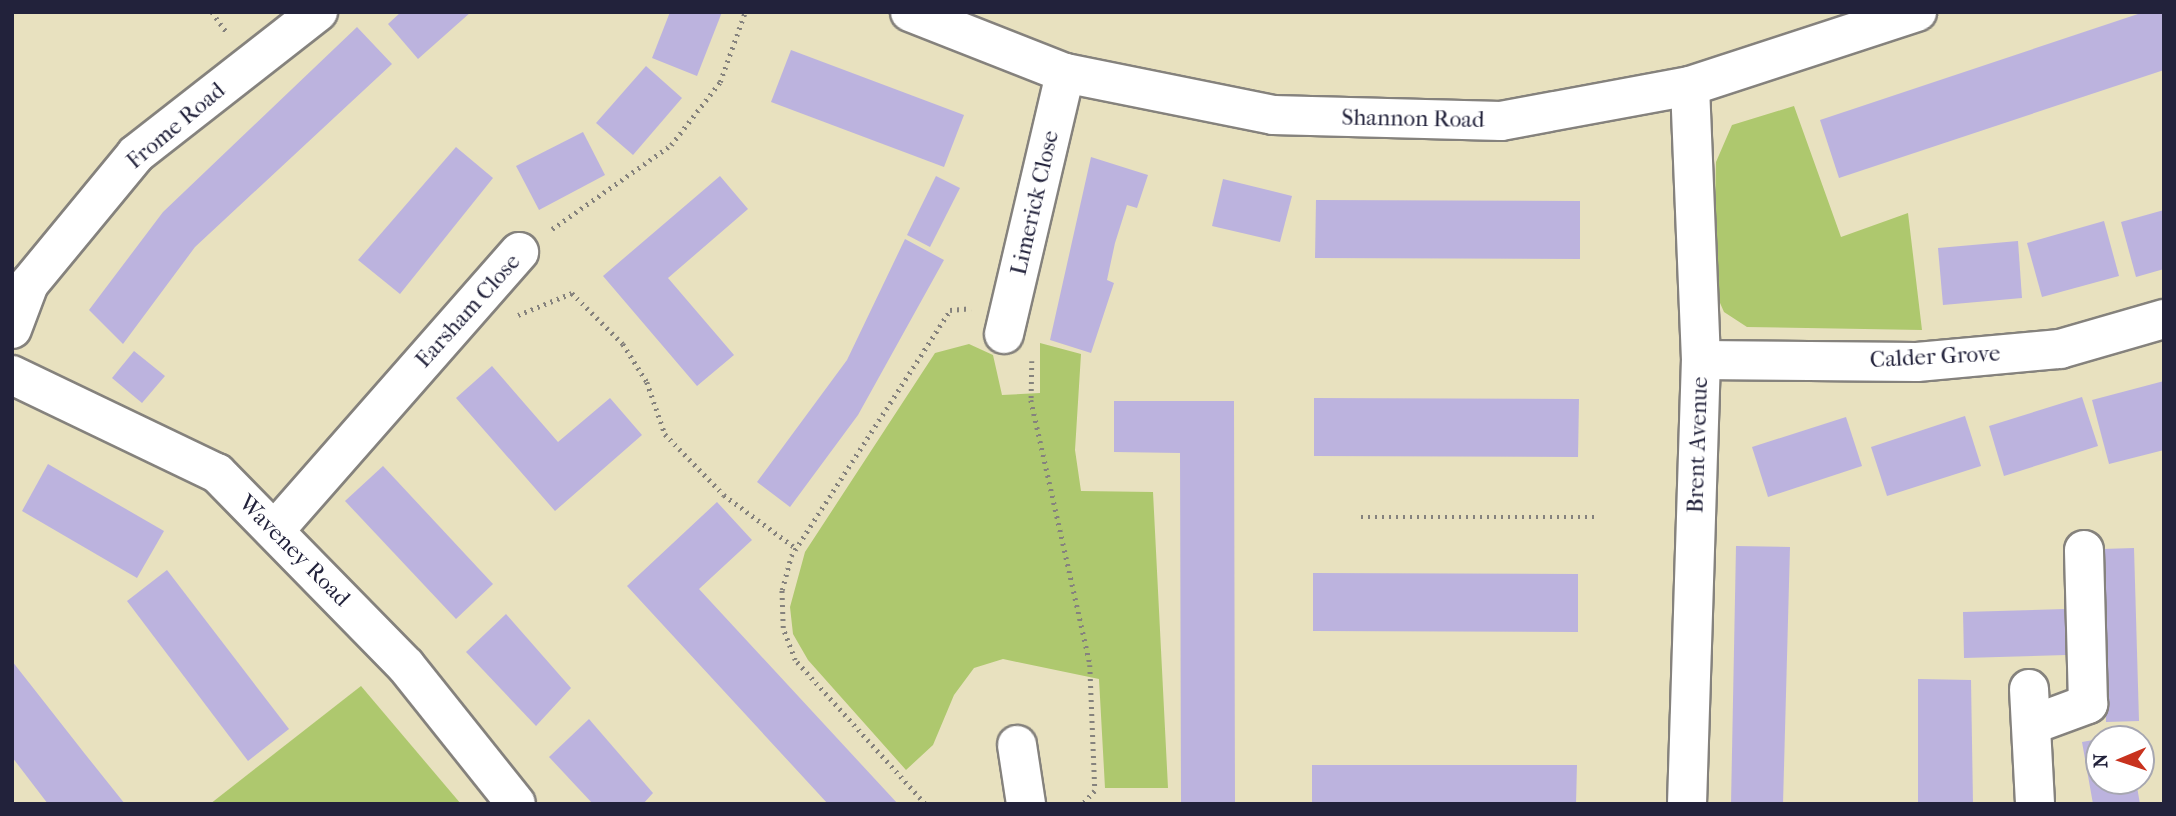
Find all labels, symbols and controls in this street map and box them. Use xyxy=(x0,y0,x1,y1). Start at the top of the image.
street label: Frome Road xyxy=(121,77,231,175)
street label: Shannon Road xyxy=(1341,104,1485,134)
street label: Limerick Close xyxy=(1005,128,1065,278)
street label: Earsham Close xyxy=(410,248,526,374)
street label: Calder Grove xyxy=(1869,340,2001,374)
street label: Brent Avenue xyxy=(1682,376,1714,514)
street label: Waveney Road xyxy=(233,490,355,612)
north arrow xyxy=(2085,725,2155,795)
text: N xyxy=(2090,753,2112,768)

